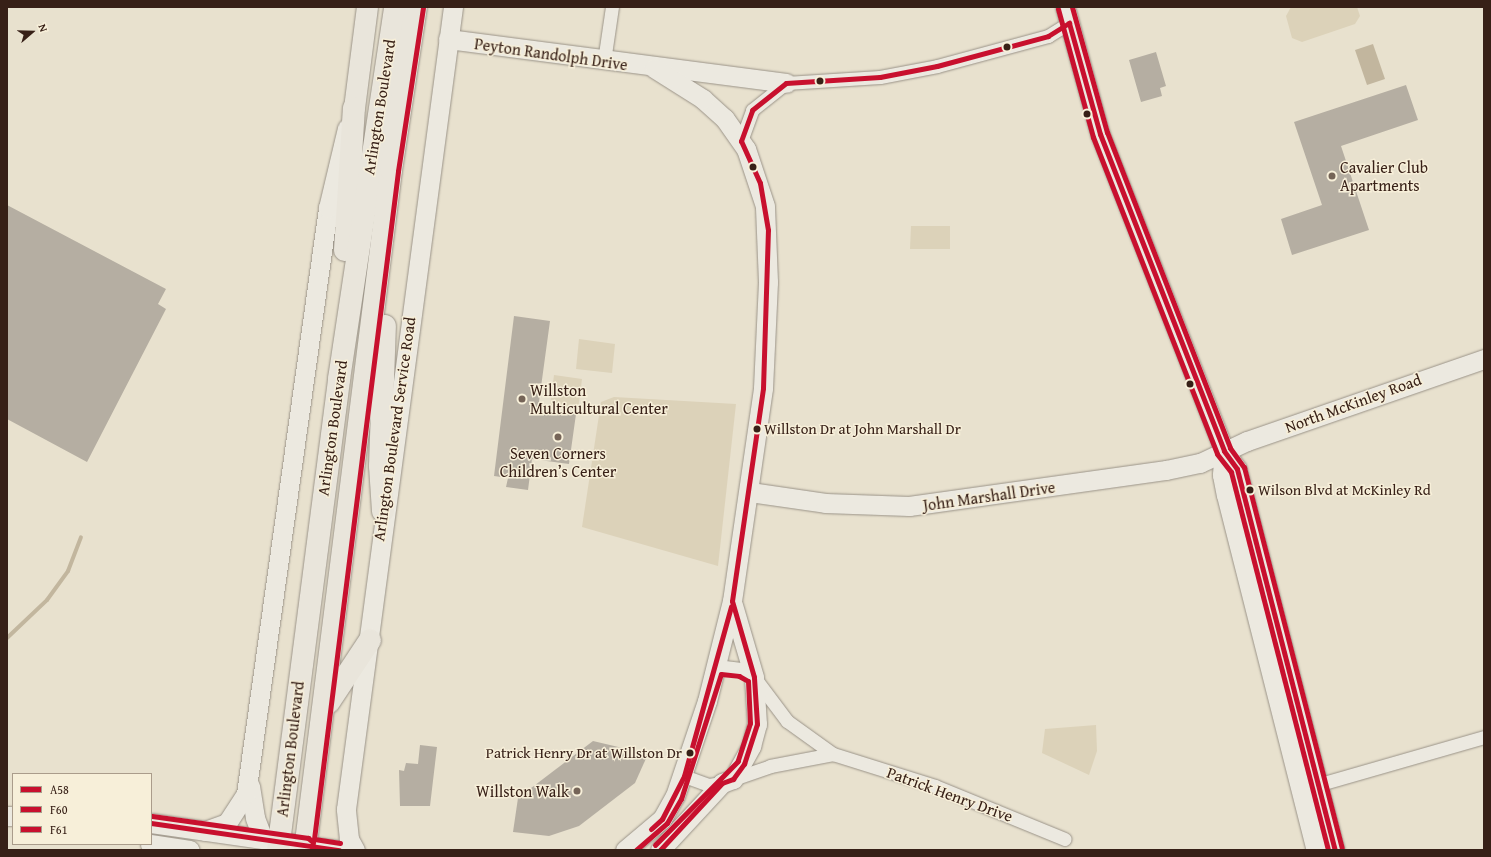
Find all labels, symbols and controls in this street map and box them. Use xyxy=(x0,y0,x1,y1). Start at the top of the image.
north arrow xyxy=(12,12,52,52)
text: N xyxy=(34,22,52,34)
street label: Peyton Randolph Drive xyxy=(473,34,629,74)
street label: Arlington Boulevard xyxy=(359,38,399,176)
unlabelled marker xyxy=(1002,42,1012,52)
unlabelled marker xyxy=(815,76,825,86)
unlabelled marker xyxy=(1082,109,1092,119)
place label: Cavalier Club Apartments xyxy=(1340,157,1428,195)
unlabelled marker xyxy=(748,162,758,172)
marker: Cavalier Club Apartments xyxy=(1327,171,1337,181)
street label: Arlington Boulevard Service Road xyxy=(369,316,419,542)
street label: Arlington Boulevard xyxy=(313,359,351,497)
street label: North McKinley Road xyxy=(1282,369,1424,437)
unlabelled marker xyxy=(1185,379,1195,389)
place label: Willston Multicultural Center xyxy=(530,380,668,418)
marker: Willston Multicultural Center xyxy=(517,394,527,404)
place label: Willston Dr at John Marshall Dr xyxy=(764,420,961,438)
marker: Willston Dr at John Marshall Dr xyxy=(752,424,762,434)
marker: Seven Corners Children’s Center xyxy=(553,432,563,442)
place label: Seven Corners Children’s Center xyxy=(500,443,616,481)
street label: John Marshall Drive xyxy=(922,477,1056,515)
place label: Wilson Blvd at McKinley Rd xyxy=(1258,481,1431,499)
marker: Wilson Blvd at McKinley Rd xyxy=(1245,485,1255,495)
street label: Arlington Boulevard xyxy=(272,680,308,818)
place label: Patrick Henry Dr at Willston Dr xyxy=(486,744,682,762)
marker: Patrick Henry Dr at Willston Dr xyxy=(685,748,695,758)
street label: Patrick Henry Drive xyxy=(884,762,1016,826)
legend xyxy=(12,773,152,845)
text: A58 xyxy=(50,781,69,798)
place label: Willston Walk xyxy=(476,781,569,801)
marker: Willston Walk xyxy=(572,786,582,796)
text: F60 xyxy=(50,801,67,818)
text: F61 xyxy=(50,821,67,838)

